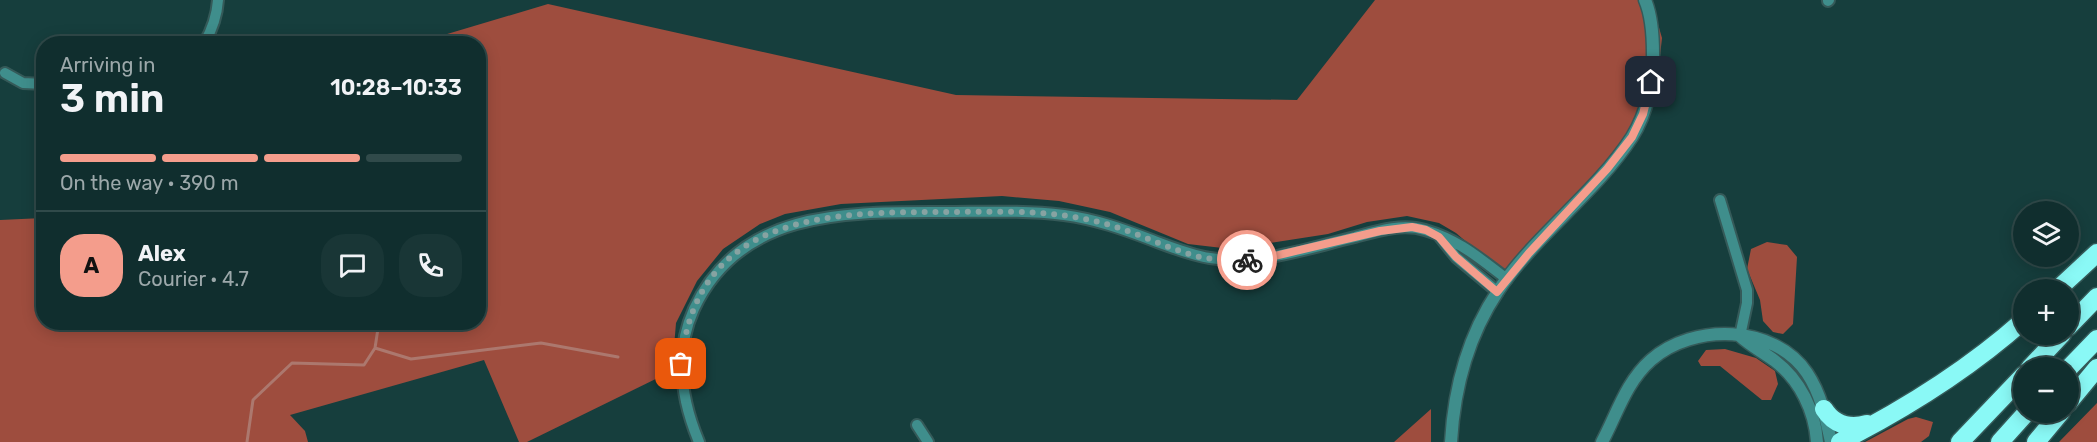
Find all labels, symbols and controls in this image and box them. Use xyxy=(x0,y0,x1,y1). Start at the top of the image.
text: Arriving in xyxy=(60,53,155,77)
pin xyxy=(1625,56,1676,107)
icon: home xyxy=(1634,65,1667,98)
text: 10:28–10:33 xyxy=(330,74,462,101)
text: 3 min xyxy=(60,76,165,122)
text: On the way · 390 m xyxy=(60,171,239,195)
map controls xyxy=(2013,201,2079,423)
button: layers xyxy=(2013,201,2079,267)
courier xyxy=(1217,230,1277,290)
button: chat xyxy=(321,234,384,297)
button: phone xyxy=(399,234,462,297)
text: Alex xyxy=(138,240,186,267)
icon: bike xyxy=(1231,244,1264,277)
text: A xyxy=(84,252,99,279)
text: Courier · 4.7 xyxy=(138,267,249,291)
button: + xyxy=(2013,279,2079,345)
pin xyxy=(655,338,706,389)
icon: bag xyxy=(664,347,697,380)
button: − xyxy=(2013,357,2079,423)

